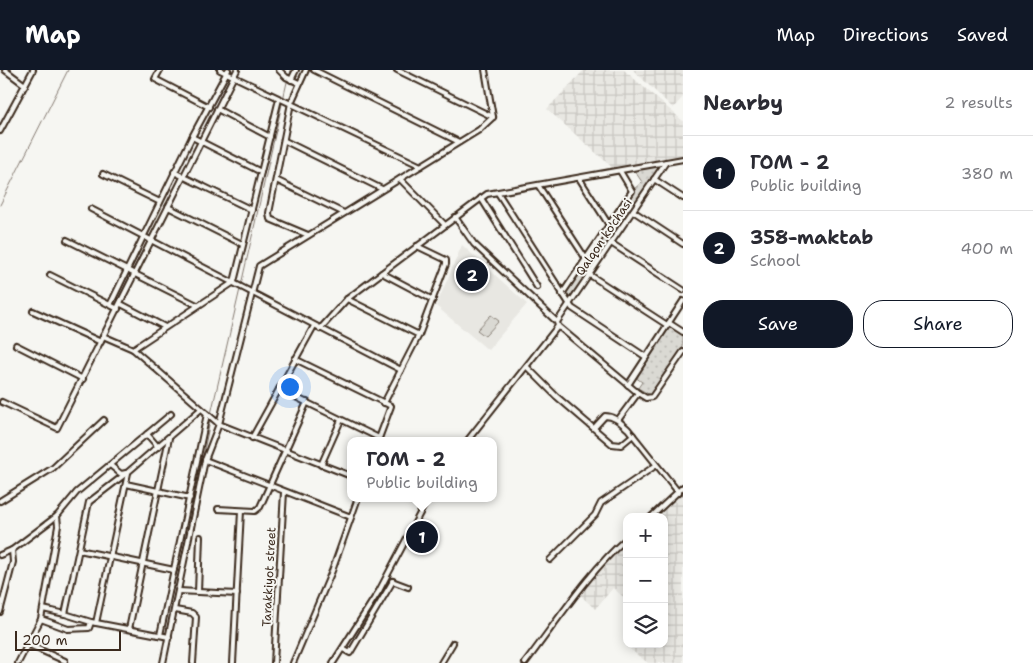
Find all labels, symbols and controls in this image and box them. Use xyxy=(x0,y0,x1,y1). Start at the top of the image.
text: Map xyxy=(25,19,81,51)
text: Map xyxy=(777,23,815,47)
text: Directions xyxy=(843,23,929,47)
text: Saved xyxy=(957,23,1008,47)
text: Nearby xyxy=(703,89,783,117)
text: 2 results xyxy=(944,92,1013,113)
text: ГОМ - 2 xyxy=(750,150,829,175)
text: 1 xyxy=(715,163,723,184)
text: 380 m xyxy=(961,163,1013,184)
text: Public building xyxy=(750,175,862,196)
street label: Qalqon ko'chasi xyxy=(572,195,636,279)
text: 358-maktab xyxy=(750,225,873,250)
text: 2 xyxy=(713,238,725,259)
text: 400 m xyxy=(960,238,1013,259)
text: School xyxy=(750,250,800,271)
pin: 2 xyxy=(456,256,488,294)
button: Save xyxy=(703,300,853,348)
button: Share xyxy=(863,300,1013,348)
your location xyxy=(277,374,303,400)
popup xyxy=(347,437,497,502)
text: ГОМ - 2 xyxy=(366,447,446,472)
text: Public building xyxy=(366,472,478,493)
map controls xyxy=(623,513,668,648)
button: + xyxy=(623,513,668,558)
pin: 1 xyxy=(406,518,438,556)
street label: Tarakkiyot street xyxy=(258,527,280,627)
button: − xyxy=(623,558,668,603)
button: layers xyxy=(623,603,668,648)
scale bar xyxy=(15,628,121,651)
text: 200 m xyxy=(22,631,68,649)

